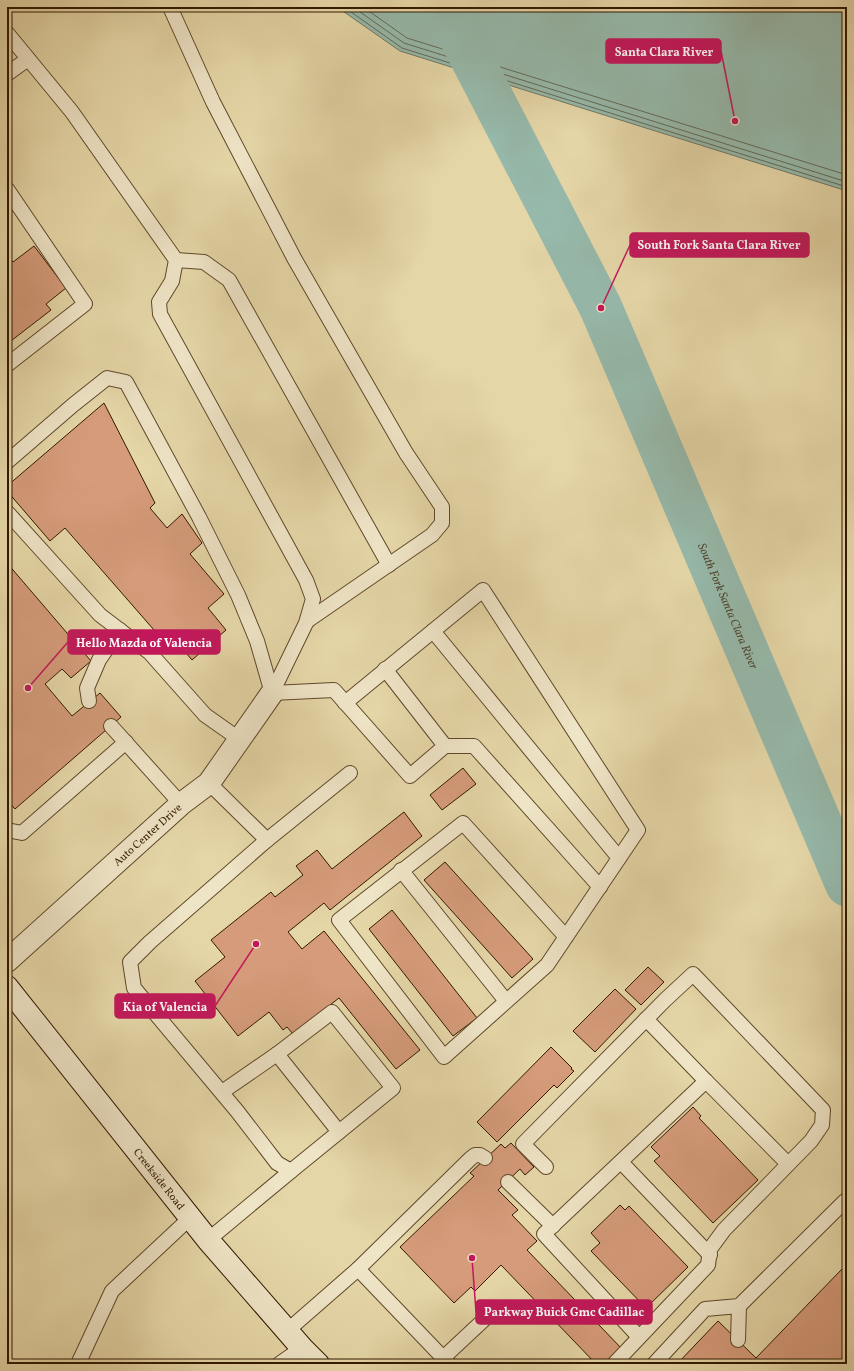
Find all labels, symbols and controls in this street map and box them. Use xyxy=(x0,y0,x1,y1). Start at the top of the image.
callout: Santa Clara River xyxy=(606,39,721,63)
text: Santa Clara River xyxy=(615,45,714,61)
callout: South Fork Santa Clara River xyxy=(630,233,809,257)
text: South Fork Santa Clara River xyxy=(638,238,801,254)
water label: South Fork Santa Clara River xyxy=(693,541,761,672)
callout: Hello Mazda of Valencia xyxy=(68,630,220,654)
text: Hello Mazda of Valencia xyxy=(76,636,212,652)
street label: Auto Center Drive xyxy=(111,801,186,870)
callout: Kia of Valencia xyxy=(115,994,215,1018)
text: Kia of Valencia xyxy=(123,1000,208,1016)
street label: Creekside Road xyxy=(129,1146,187,1214)
callout: Parkway Buick Gmc Cadillac xyxy=(476,1300,652,1324)
text: Parkway Buick Gmc Cadillac xyxy=(484,1305,644,1321)

